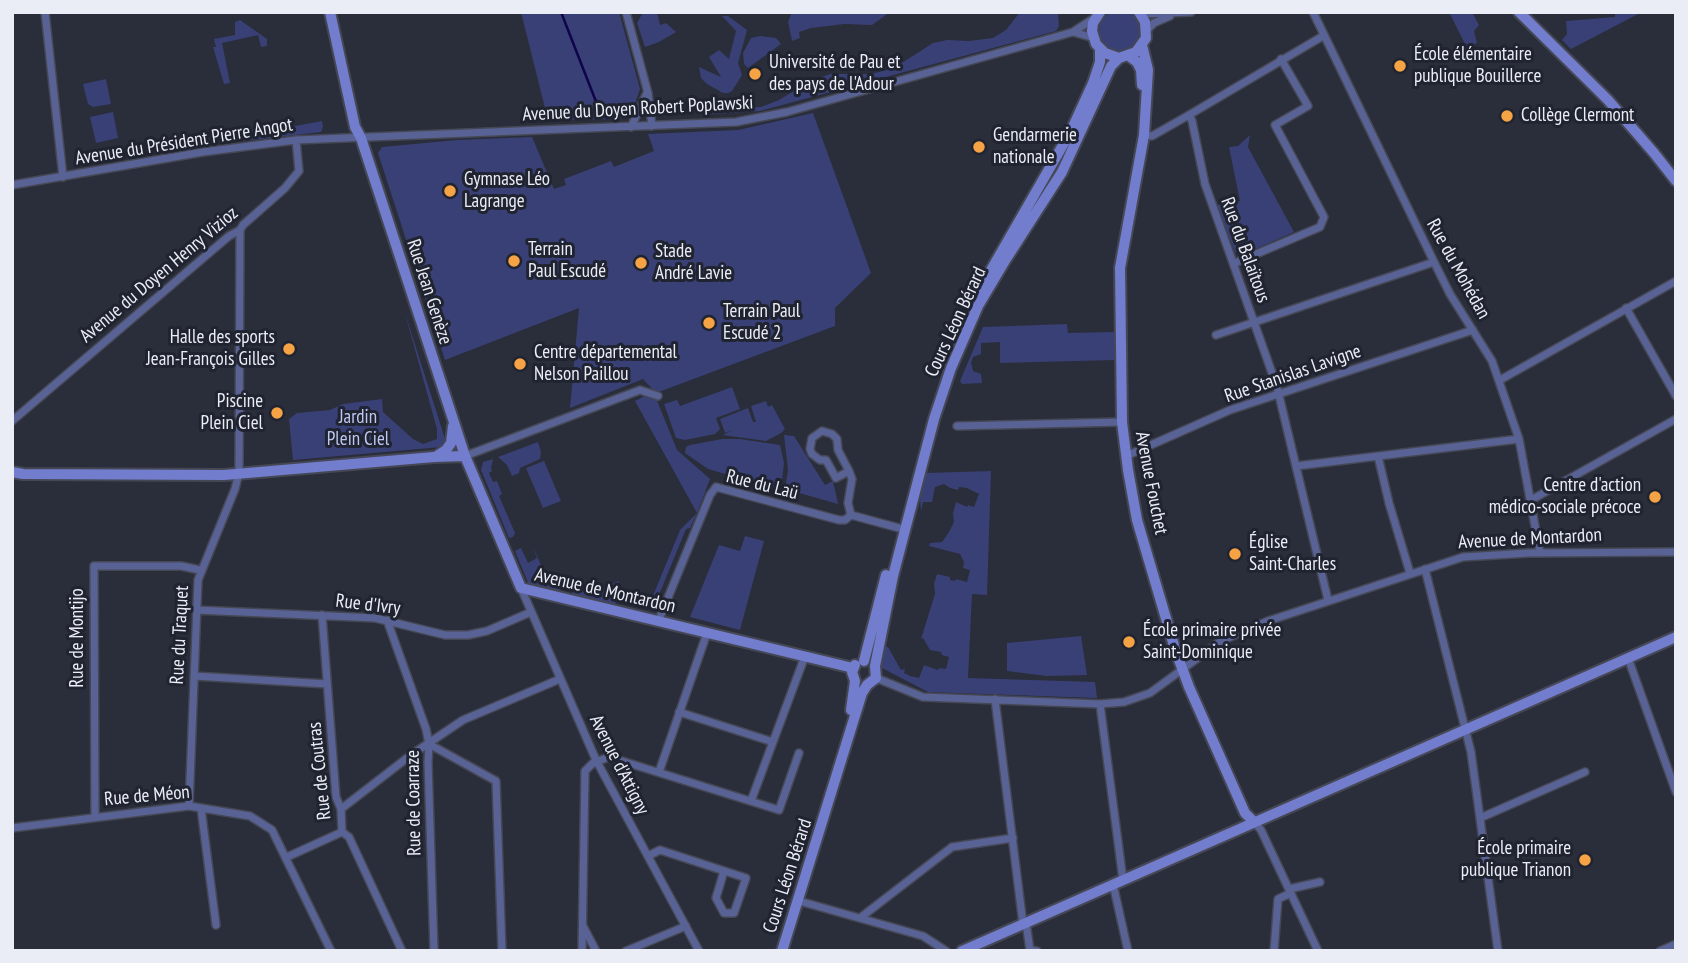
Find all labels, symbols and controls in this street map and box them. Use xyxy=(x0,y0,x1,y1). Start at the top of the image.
place label: École élémentaire publique Bouillerce xyxy=(1414,44,1541,88)
place label: Université de Pau et des pays de l'Adour xyxy=(769,52,900,96)
marker: École élémentaire publique Bouillerce xyxy=(1392,58,1408,74)
marker: Université de Pau et des pays de l'Adour xyxy=(747,66,763,82)
street label: Avenue du Doyen Robert Poplawski xyxy=(522,92,754,126)
place label: Collège Clermont xyxy=(1521,105,1634,127)
marker: Collège Clermont xyxy=(1499,108,1515,124)
street label: Avenue du Président Pierre Angot xyxy=(74,114,294,170)
place label: Gendarmerie nationale xyxy=(993,125,1077,169)
marker: Gendarmerie nationale xyxy=(971,139,987,155)
place label: Gymnase Léo Lagrange xyxy=(464,169,550,213)
marker: Gymnase Léo Lagrange xyxy=(442,183,458,199)
street label: Rue du Balaïtous xyxy=(1215,194,1275,306)
street label: Avenue du Doyen Henry Vizioz xyxy=(75,202,243,348)
street label: Rue du Mohédan xyxy=(1421,215,1495,323)
street label: Rue Jean Genèze xyxy=(401,236,457,348)
place label: Terrain Paul Escudé xyxy=(528,239,606,283)
place label: Stade André Lavie xyxy=(655,241,732,285)
marker: Terrain Paul Escudé xyxy=(506,253,522,269)
marker: Stade André Lavie xyxy=(633,255,649,271)
street label: Cours Léon Bérard xyxy=(921,263,991,381)
place label: Terrain Paul Escudé 2 xyxy=(723,301,800,345)
marker: Terrain Paul Escudé 2 xyxy=(701,315,717,331)
place label: Halle des sports Jean-François Gilles xyxy=(146,327,275,371)
street label: Rue Stanislas Lavigne xyxy=(1222,340,1364,408)
marker: Halle des sports Jean-François Gilles xyxy=(281,341,297,357)
place label: Centre départemental Nelson Paillou xyxy=(534,342,677,386)
marker: Centre départemental Nelson Paillou xyxy=(512,356,528,372)
place label: Piscine Plein Ciel xyxy=(201,391,263,435)
marker: Piscine Plein Ciel xyxy=(269,405,285,421)
park label: Jardin Plein Ciel xyxy=(327,407,389,451)
street label: Avenue Fouchet xyxy=(1130,429,1172,537)
street label: Rue du Laü xyxy=(724,465,800,505)
place label: Centre d'action médico-sociale précoce xyxy=(1489,475,1641,519)
marker: Centre d'action médico-sociale précoce xyxy=(1647,489,1663,505)
street label: Avenue de Montardon xyxy=(1458,524,1602,554)
place label: Église Saint-Charles xyxy=(1249,532,1336,576)
marker: Église Saint-Charles xyxy=(1227,546,1243,562)
street label: Avenue de Montardon xyxy=(532,564,678,618)
street label: Rue du Traquet xyxy=(166,585,194,685)
street label: Rue de Montijo xyxy=(67,588,89,688)
street label: Rue d'Ivry xyxy=(334,590,402,620)
place label: École primaire privée Saint-Dominique xyxy=(1143,620,1281,664)
marker: École primaire privée Saint-Dominique xyxy=(1121,634,1137,650)
street label: Avenue d'Attigny xyxy=(584,711,654,819)
street label: Rue de Coutras xyxy=(304,721,336,821)
street label: Rue de Coarraze xyxy=(402,750,426,856)
street label: Rue de Méon xyxy=(103,781,191,811)
street label: Cours Léon Bérard xyxy=(759,816,817,936)
place label: École primaire publique Trianon xyxy=(1461,838,1571,882)
marker: École primaire publique Trianon xyxy=(1577,852,1593,868)

